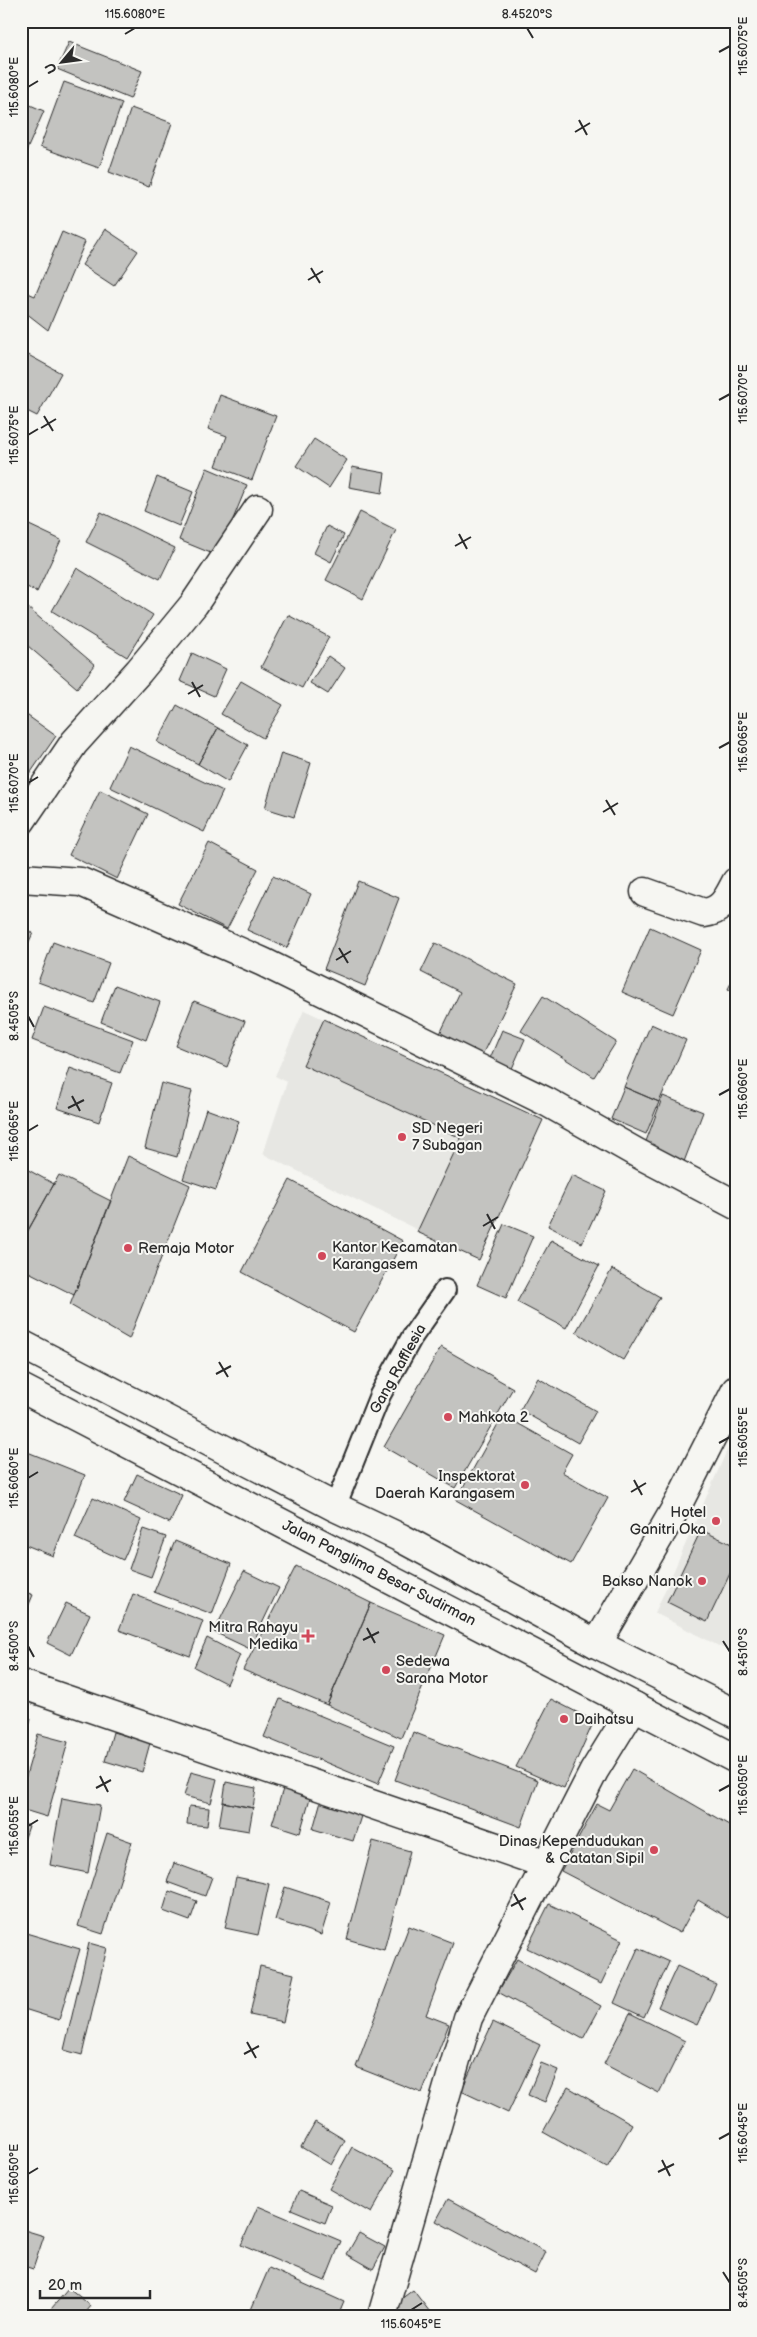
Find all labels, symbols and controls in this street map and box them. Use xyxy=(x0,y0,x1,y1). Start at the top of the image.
text: 115.6080°E xyxy=(105,7,165,22)
text: 8.4520°S xyxy=(502,7,552,22)
text: 115.6075°E xyxy=(736,16,751,75)
north arrow xyxy=(38,38,88,88)
text: 115.6080°E xyxy=(7,57,22,117)
text: U xyxy=(41,60,61,77)
text: 115.6070°E xyxy=(736,364,751,424)
text: 115.6075°E xyxy=(7,405,22,464)
text: 115.6065°E xyxy=(736,712,751,772)
text: 115.6070°E xyxy=(7,753,22,813)
text: 8.4505°S xyxy=(7,991,22,1041)
text: 115.6060°E xyxy=(736,1059,751,1119)
text: 115.6065°E xyxy=(7,1101,22,1161)
place label: SD Negeri 7 Subagan xyxy=(412,1119,483,1155)
marker: SD Negeri 7 Subagan xyxy=(396,1131,408,1143)
place label: Kantor Kecamatan Karangasem xyxy=(332,1238,457,1274)
place label: Remaja Motor xyxy=(138,1239,235,1258)
marker: Remaja Motor xyxy=(122,1242,134,1254)
marker: Kantor Kecamatan Karangasem xyxy=(316,1250,328,1262)
street label: Gang Rafflesia xyxy=(366,1321,430,1417)
text: 115.6055°E xyxy=(736,1407,751,1467)
place label: Mahkota 2 xyxy=(458,1408,529,1427)
marker: Mahkota 2 xyxy=(442,1411,454,1423)
text: 115.6060°E xyxy=(7,1448,22,1508)
place label: Inspektorat Daerah Karangasem xyxy=(375,1467,515,1503)
marker: Inspektorat Daerah Karangasem xyxy=(519,1479,531,1491)
place label: Hotel Ganitri Oka xyxy=(630,1503,706,1539)
marker: Hotel Ganitri Oka xyxy=(710,1515,722,1527)
street label: Jalan Panglima Besar Sudirman xyxy=(279,1516,479,1630)
place label: Bakso Nanok xyxy=(602,1572,693,1591)
marker: Bakso Nanok xyxy=(696,1575,708,1587)
place label: Mitra Rahayu Medika xyxy=(208,1618,298,1654)
text: 8.4500°S xyxy=(7,1621,22,1671)
text: 8.4510°S xyxy=(736,1628,751,1676)
marker: Mitra Rahayu Medika xyxy=(302,1630,314,1642)
place label: Sedewa Sarana Motor xyxy=(396,1652,488,1688)
marker: Sedewa Sarana Motor xyxy=(380,1664,392,1676)
place label: Daihatsu xyxy=(574,1710,634,1729)
marker: Daihatsu xyxy=(558,1713,570,1725)
text: 115.6050°E xyxy=(736,1755,751,1815)
text: 115.6055°E xyxy=(7,1796,22,1856)
place label: Dinas Kependudukan & Catatan Sipil xyxy=(499,1832,644,1868)
marker: Dinas Kependudukan & Catatan Sipil xyxy=(648,1844,660,1856)
text: 115.6045°E xyxy=(736,2103,751,2163)
text: 115.6050°E xyxy=(7,2144,22,2204)
text: 8.4505°S xyxy=(736,2258,751,2308)
scale bar xyxy=(40,2267,150,2299)
text: 20 m xyxy=(48,2276,82,2295)
text: 115.6045°E xyxy=(381,2317,441,2332)

